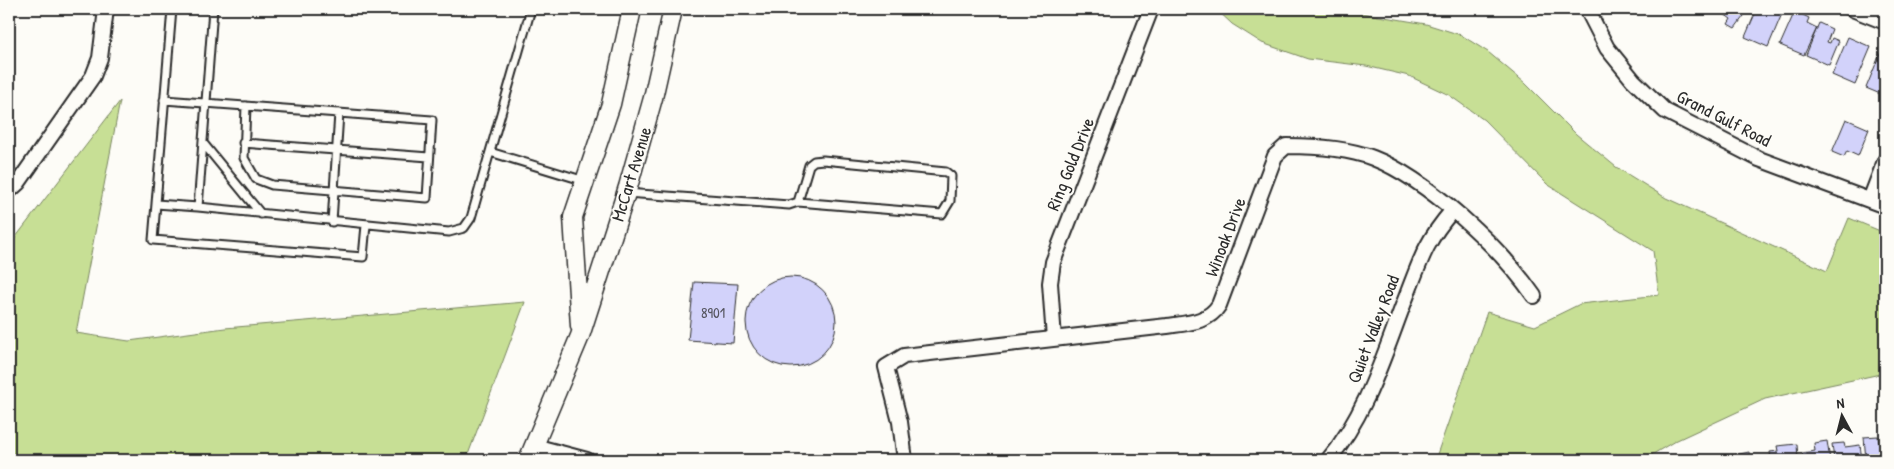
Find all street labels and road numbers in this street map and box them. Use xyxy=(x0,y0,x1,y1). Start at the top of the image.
street label: Grand Gulf Road xyxy=(1673,84,1775,152)
street label: Ring Gold Drive xyxy=(1040,114,1100,214)
street label: McCart Avenue xyxy=(605,124,657,224)
street label: Winoak Drive xyxy=(1198,194,1252,280)
street label: Quiet Valley Road xyxy=(1341,271,1405,387)

